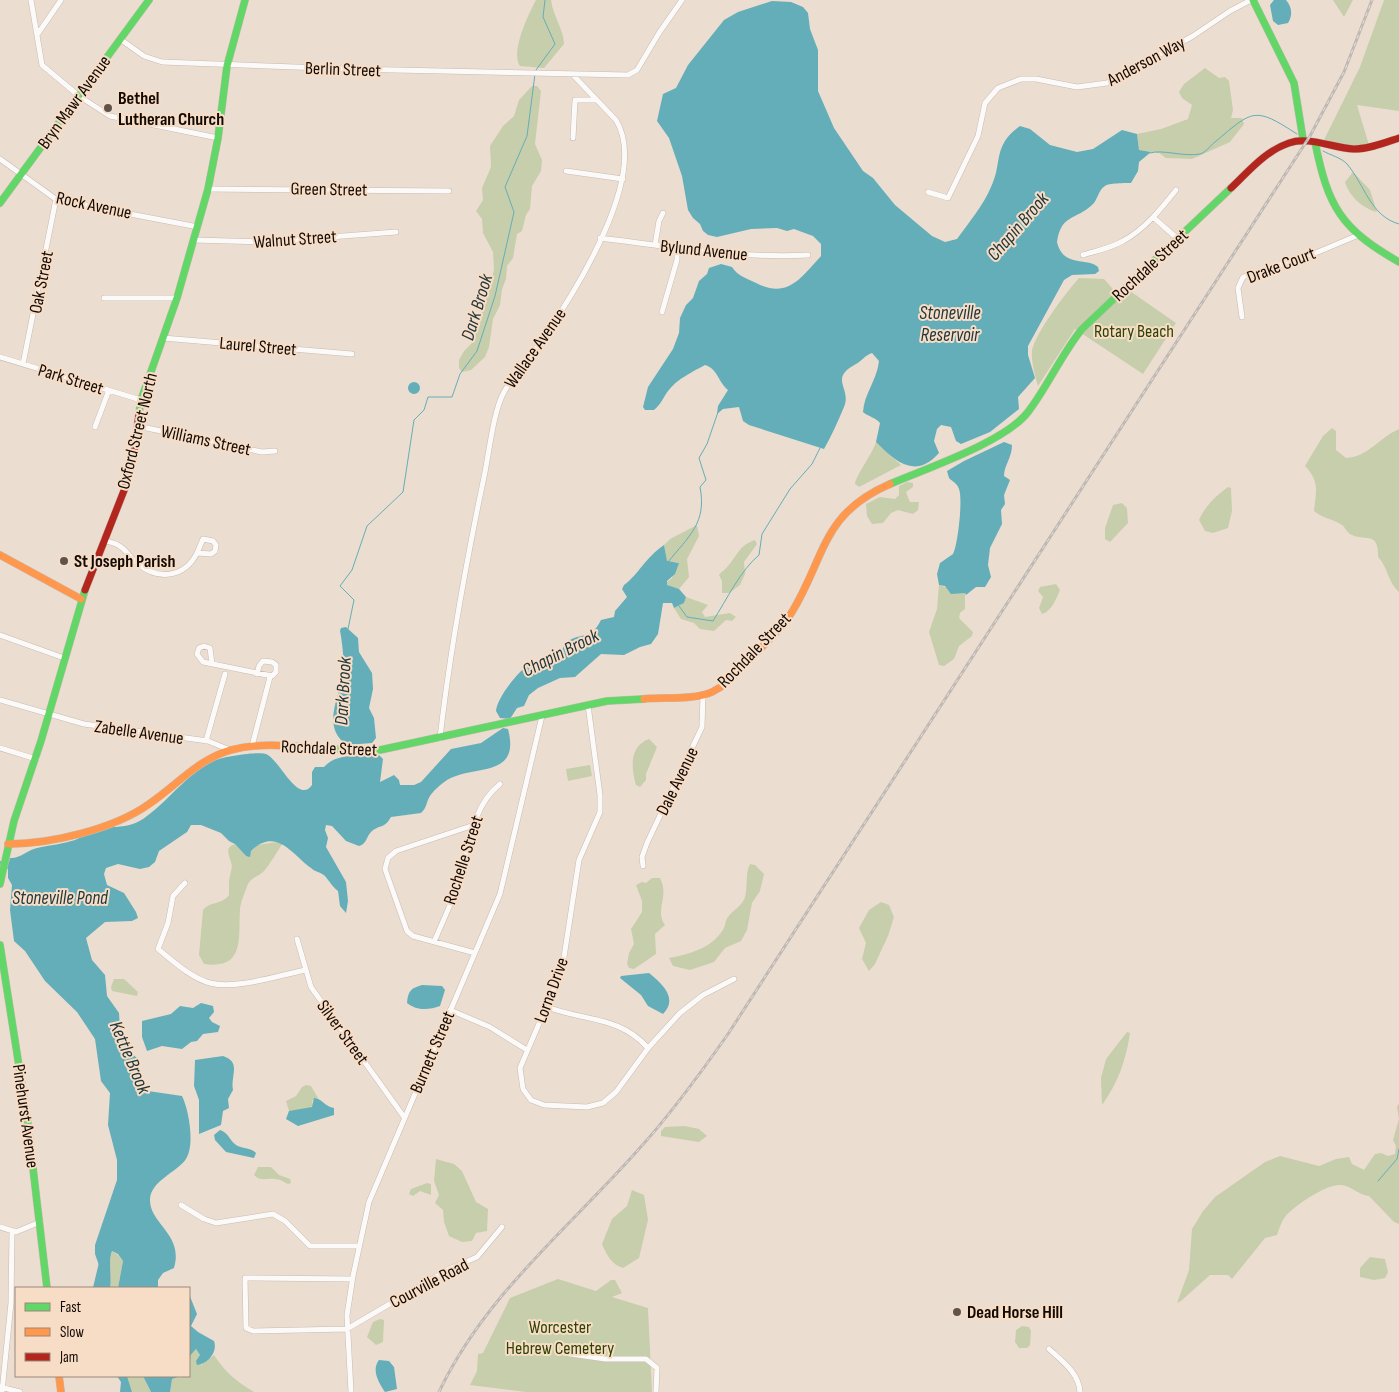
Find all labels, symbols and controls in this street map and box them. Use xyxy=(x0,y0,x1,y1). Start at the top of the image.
street label: Anderson Way xyxy=(1103,32,1189,91)
street label: Bryn Mawr Avenue xyxy=(33,51,115,153)
street label: Berlin Street xyxy=(305,58,382,81)
place label: Bethel Lutheran Church xyxy=(118,88,224,130)
marker: Bethel Lutheran Church xyxy=(102,102,114,114)
street label: Green Street xyxy=(290,178,368,201)
street label: Rock Avenue xyxy=(54,187,134,224)
water label: Chapin Brook xyxy=(982,188,1055,266)
street label: Rochdale Street xyxy=(1108,224,1193,306)
street label: Walnut Street xyxy=(253,226,338,253)
street label: Bylund Avenue xyxy=(659,235,749,266)
street label: Drake Court xyxy=(1244,243,1319,288)
street label: Oak Street xyxy=(25,249,58,315)
water label: Dark Brook xyxy=(456,271,499,343)
water label: Stoneville Reservoir xyxy=(919,302,981,347)
street label: Wallace Avenue xyxy=(500,304,571,392)
park label: Rotary Beach xyxy=(1094,321,1174,342)
street label: Laurel Street xyxy=(218,333,298,360)
street label: Park Street xyxy=(36,360,107,399)
street label: Oxford Street North xyxy=(113,371,162,491)
street label: Williams Street xyxy=(159,421,253,460)
place label: St Joseph Parish xyxy=(74,551,175,572)
marker: St Joseph Parish xyxy=(58,555,70,567)
street label: Rochdale Street xyxy=(713,608,796,692)
water label: Chapin Brook xyxy=(519,624,604,682)
water label: Dark Brook xyxy=(330,656,357,726)
street label: Zabelle Avenue xyxy=(93,716,185,749)
street label: Rochdale Street xyxy=(280,736,378,761)
street label: Dale Avenue xyxy=(652,744,703,819)
street label: Rochelle Street xyxy=(439,812,488,907)
water label: Stoneville Pond xyxy=(12,887,109,910)
street label: Lorna Drive xyxy=(530,955,573,1026)
street label: Silver Street xyxy=(312,996,373,1069)
street label: Burnett Street xyxy=(406,1007,459,1097)
water label: Kettle Brook xyxy=(104,1018,156,1098)
street label: Pinehurst Avenue xyxy=(8,1063,43,1169)
street label: Courville Road xyxy=(386,1254,472,1313)
legend xyxy=(15,1287,190,1377)
text: Fast xyxy=(60,1298,82,1317)
place label: Dead Horse Hill xyxy=(967,1302,1063,1323)
marker: Dead Horse Hill xyxy=(951,1306,963,1318)
park label: Worcester Hebrew Cemetery xyxy=(506,1317,614,1359)
text: Slow xyxy=(60,1323,84,1342)
text: Jam xyxy=(59,1348,78,1367)

